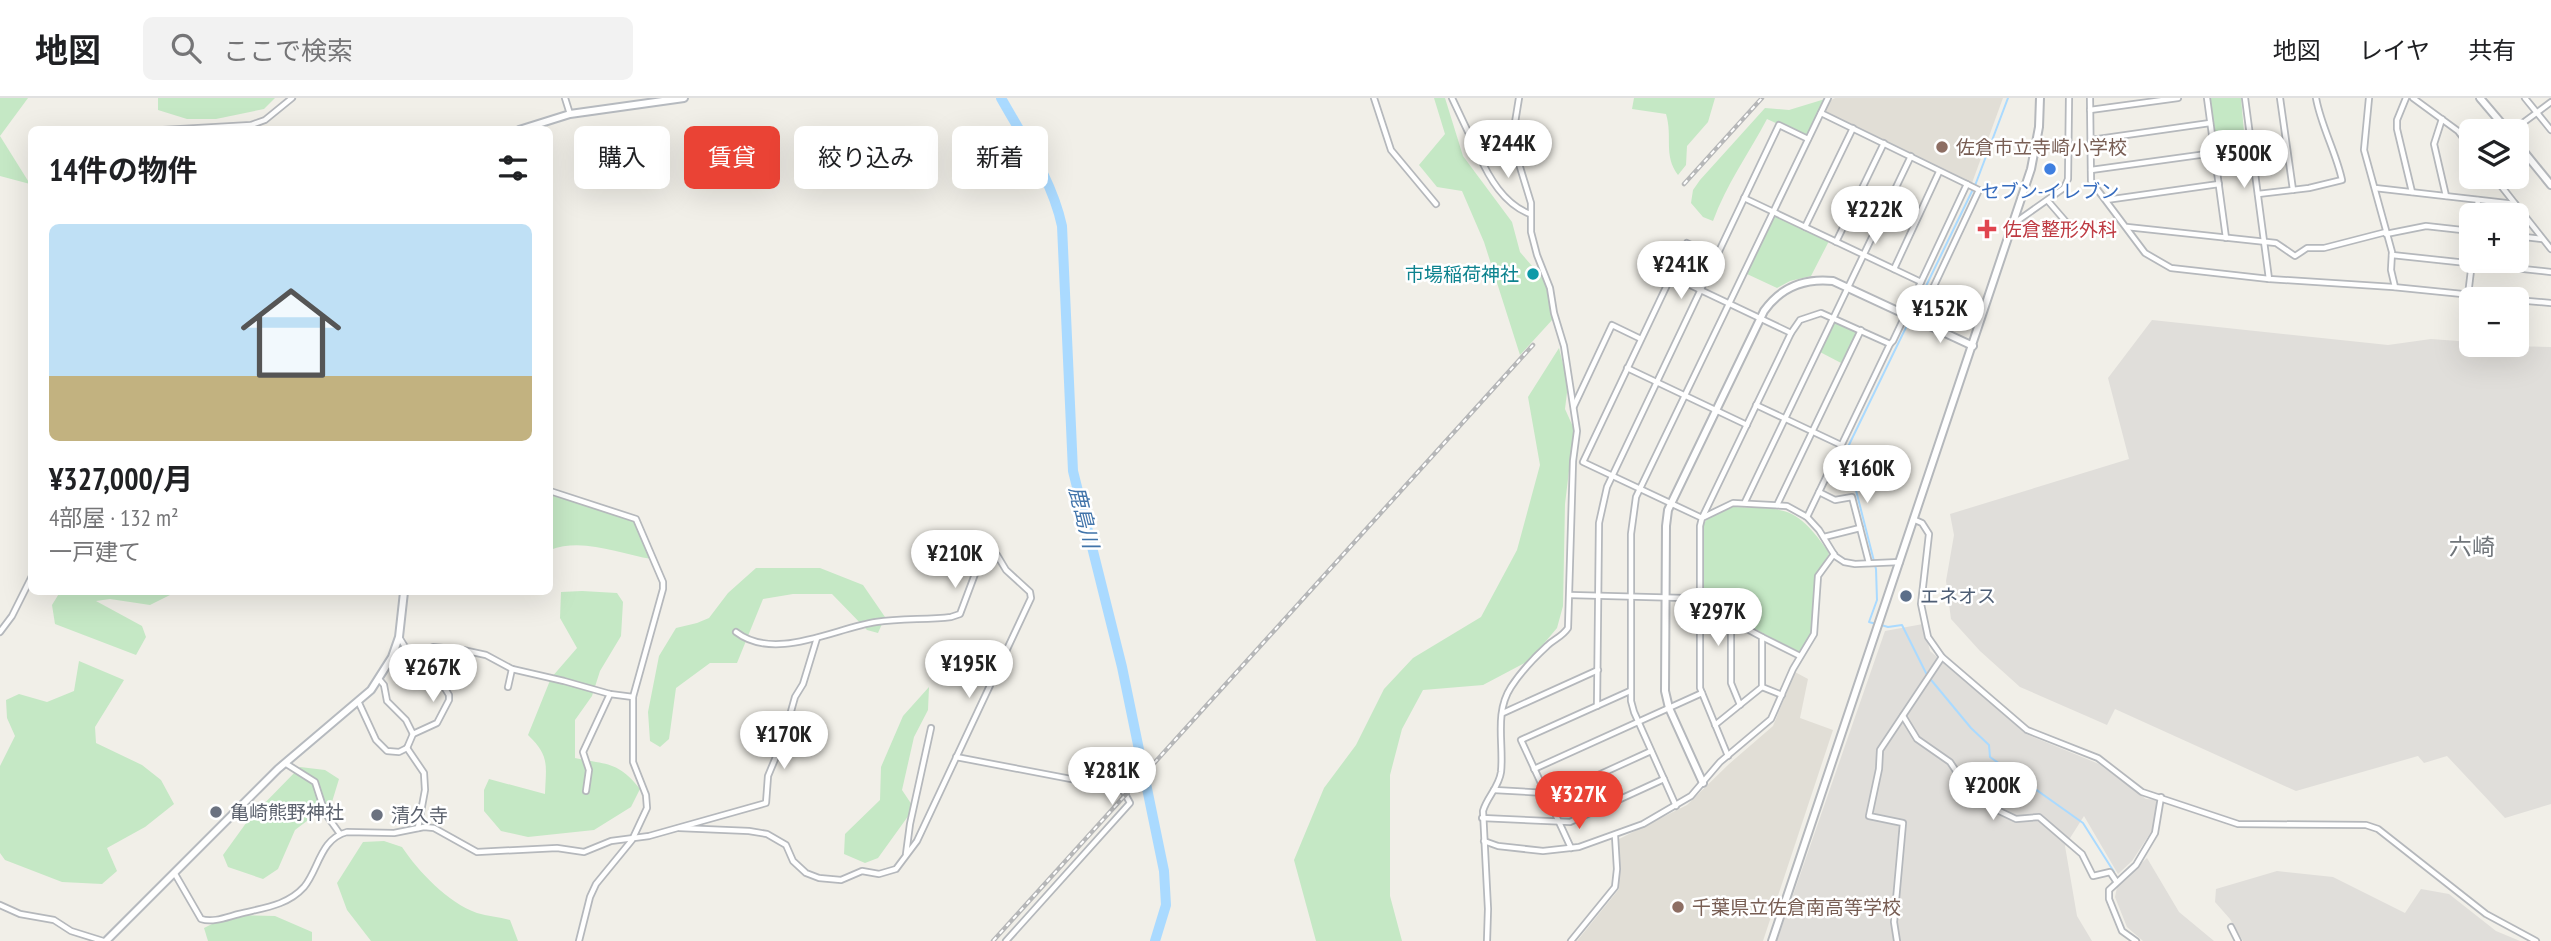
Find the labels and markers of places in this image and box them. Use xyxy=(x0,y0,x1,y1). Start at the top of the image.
pin: ¥244K xyxy=(1459,120,1557,180)
pin: ¥500K xyxy=(2195,130,2293,190)
place label: 佐倉市立寺崎小学校 xyxy=(1956,135,2127,159)
marker: 佐倉市立寺崎小学校 xyxy=(1934,139,1950,155)
marker: セブン-イレブン xyxy=(2042,161,2058,177)
place label: セブン-イレブン xyxy=(1981,179,2119,203)
pin: ¥222K xyxy=(1826,186,1924,246)
place label: 佐倉整形外科 xyxy=(2003,217,2117,241)
marker: 佐倉整形外科 xyxy=(1977,219,1997,239)
pin: ¥241K xyxy=(1632,242,1730,301)
place label: 市場稲荷神社 xyxy=(1405,262,1519,286)
marker: 市場稲荷神社 xyxy=(1525,266,1541,282)
pin: ¥152K xyxy=(1891,286,1989,345)
pin: ¥160K xyxy=(1818,446,1916,505)
pin: ¥210K xyxy=(906,531,1004,590)
place label: エネオス xyxy=(1920,584,1996,608)
pin: ¥297K xyxy=(1669,588,1767,648)
marker: エネオス xyxy=(1898,588,1914,604)
pin: ¥195K xyxy=(920,640,1018,700)
pin: ¥267K xyxy=(384,644,482,704)
pin: ¥170K xyxy=(735,712,833,771)
pin: ¥281K xyxy=(1063,748,1161,807)
pin: ¥200K xyxy=(1944,762,2042,822)
pin: ¥327K xyxy=(1530,772,1628,831)
place label: 亀崎熊野神社 xyxy=(230,800,344,824)
place label: 清久寺 xyxy=(391,803,448,827)
marker: 亀崎熊野神社 xyxy=(208,804,224,820)
marker: 清久寺 xyxy=(369,807,385,823)
place label: 千葉県立佐倉南高等学校 xyxy=(1692,895,1901,919)
marker: 千葉県立佐倉南高等学校 xyxy=(1670,899,1686,915)

